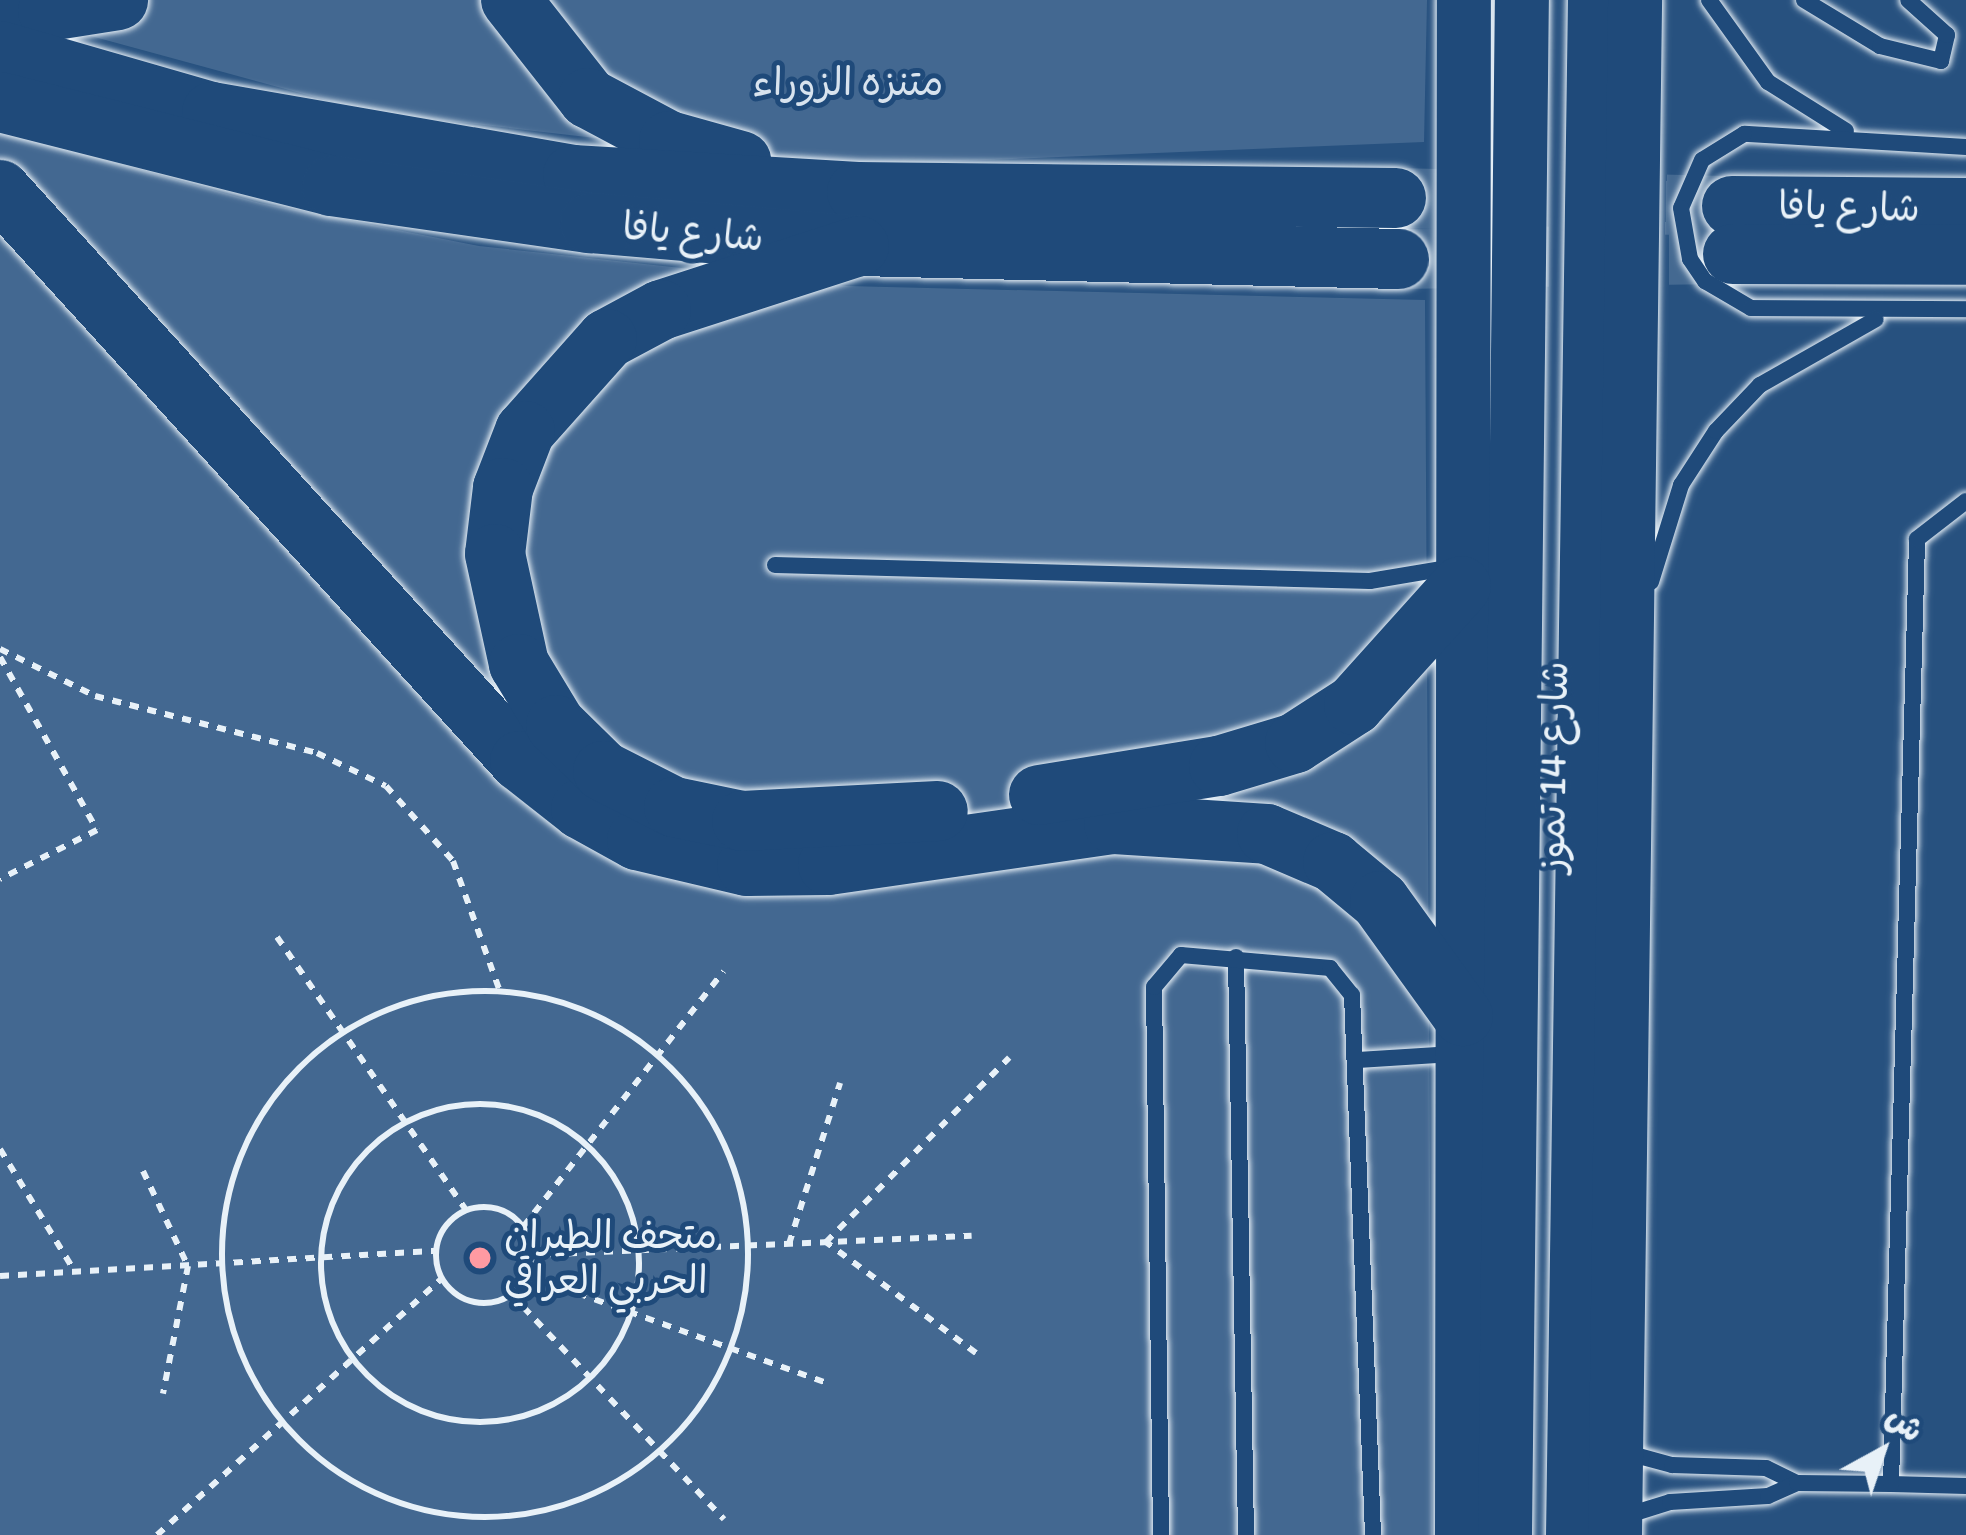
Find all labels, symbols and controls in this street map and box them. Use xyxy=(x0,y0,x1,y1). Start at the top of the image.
park label: متنزه الزوراء xyxy=(753,59,943,105)
street label: شارع يافا xyxy=(1778,182,1920,232)
street label: شارع يافا xyxy=(620,203,766,261)
street label: شارع 14 تموز xyxy=(1528,661,1578,873)
place label: متحف الطيران الحربي العراقي xyxy=(504,1213,717,1304)
marker: متحف الطيران الحربي العراقي xyxy=(467,1245,493,1271)
north arrow xyxy=(1822,1391,1942,1511)
text: ش xyxy=(1879,1396,1932,1450)

